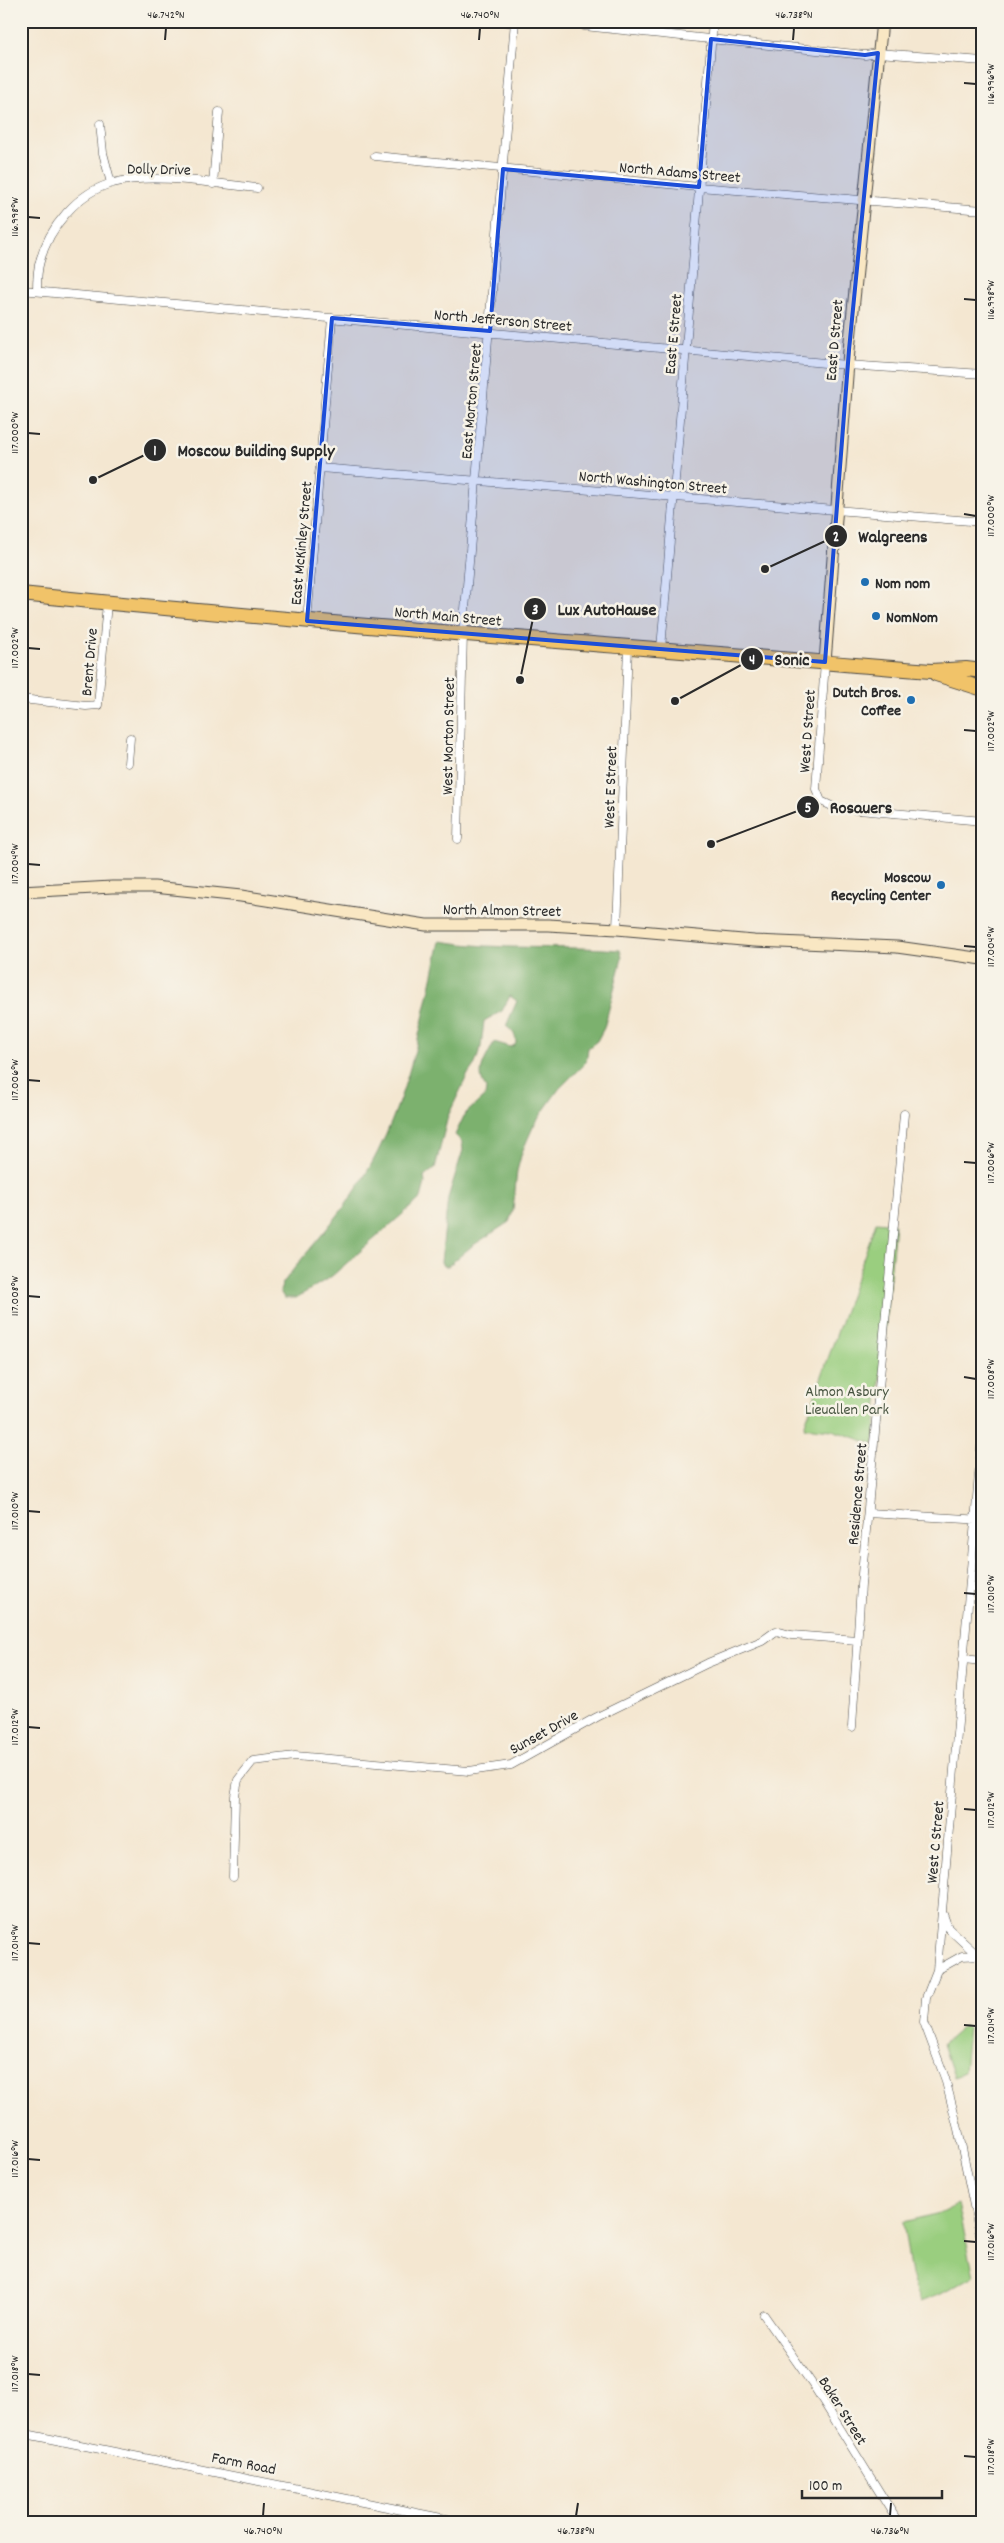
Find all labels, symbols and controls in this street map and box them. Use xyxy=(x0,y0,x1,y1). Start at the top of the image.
text: 46.742°N xyxy=(147,7,185,24)
text: 46.740°N xyxy=(461,7,499,24)
text: 46.738°N xyxy=(775,7,813,24)
text: 116.996°W xyxy=(983,64,1000,104)
street label: North Adams Street xyxy=(618,157,742,190)
street label: Dolly Drive xyxy=(127,158,191,183)
text: 116.998°W xyxy=(7,197,24,237)
text: 116.998°W xyxy=(983,280,1000,320)
street label: East E Street xyxy=(660,293,689,376)
street label: East D Street xyxy=(820,298,851,382)
street label: North Jefferson Street xyxy=(433,304,573,339)
street label: East Morton Street xyxy=(456,342,489,460)
text: 117.000°W xyxy=(7,412,24,454)
callout: Moscow Building Supply xyxy=(142,433,344,466)
text: Moscow Building Supply xyxy=(178,440,335,465)
text: 1 xyxy=(153,441,157,463)
street label: North Washington Street xyxy=(578,466,728,501)
street label: East McKinley Street xyxy=(286,480,319,606)
text: 117.000°W xyxy=(983,495,1000,537)
callout: Walgreens xyxy=(824,520,938,553)
text: Walgreens xyxy=(858,526,928,551)
text: 2 xyxy=(833,527,839,549)
place label: Nom nom xyxy=(875,573,930,596)
marker: Nom nom xyxy=(859,576,871,588)
callout: Lux AutoHause xyxy=(522,592,666,625)
text: Lux AutoHause xyxy=(557,599,657,624)
text: 3 xyxy=(532,600,539,622)
street label: North Main Street xyxy=(393,601,502,634)
place label: NomNom xyxy=(886,607,938,630)
marker: NomNom xyxy=(870,610,882,622)
text: 117.002°W xyxy=(7,627,24,668)
street label: Brent Drive xyxy=(76,627,105,697)
callout: Sonic xyxy=(740,642,819,675)
text: Sonic xyxy=(775,649,809,674)
text: 4 xyxy=(749,650,755,672)
street label: West Morton Street xyxy=(437,677,462,795)
place label: Dutch Bros. Coffee xyxy=(832,682,901,723)
street label: West D Street xyxy=(794,689,823,774)
marker: Dutch Bros. Coffee xyxy=(905,694,917,706)
text: 117.002°W xyxy=(983,710,1000,751)
street label: West E Street xyxy=(599,745,624,829)
callout: Rosauers xyxy=(795,790,903,823)
text: Rosauers xyxy=(830,797,893,822)
text: 5 xyxy=(805,798,812,820)
text: 117.004°W xyxy=(7,844,24,884)
place label: Moscow Recycling Center xyxy=(831,867,932,908)
marker: Moscow Recycling Center xyxy=(935,879,947,891)
street label: North Almon Street xyxy=(443,899,561,924)
text: 117.004°W xyxy=(983,927,1000,967)
text: 117.006°W xyxy=(7,1059,24,1101)
text: 117.006°W xyxy=(983,1142,1000,1184)
text: 117.008°W xyxy=(7,1276,24,1316)
text: 117.008°W xyxy=(983,1359,1000,1399)
park label: Almon Asbury Lieuallen Park xyxy=(805,1381,889,1422)
street label: Residence Street xyxy=(843,1442,874,1546)
text: 117.010°W xyxy=(7,1492,24,1530)
text: 117.010°W xyxy=(983,1575,1000,1613)
street label: Sunset Drive xyxy=(506,1705,583,1762)
text: 117.012°W xyxy=(7,1708,24,1746)
text: 117.012°W xyxy=(983,1791,1000,1829)
street label: West C Street xyxy=(921,1800,952,1885)
text: 117.014°W xyxy=(7,1925,24,1961)
text: 117.014°W xyxy=(983,2008,1000,2044)
text: 117.016°W xyxy=(7,2140,24,2178)
text: 117.016°W xyxy=(983,2223,1000,2261)
text: 117.018°W xyxy=(7,2356,24,2392)
street label: Baker Street xyxy=(812,2373,872,2450)
text: 117.018°W xyxy=(983,2439,1000,2475)
street label: Farm Road xyxy=(209,2447,278,2482)
scale bar xyxy=(802,2468,942,2500)
text: 100 m xyxy=(809,2476,842,2498)
text: 46.740°N xyxy=(244,2523,282,2540)
text: 46.738°N xyxy=(557,2523,595,2540)
text: 46.736°N xyxy=(871,2523,909,2540)

